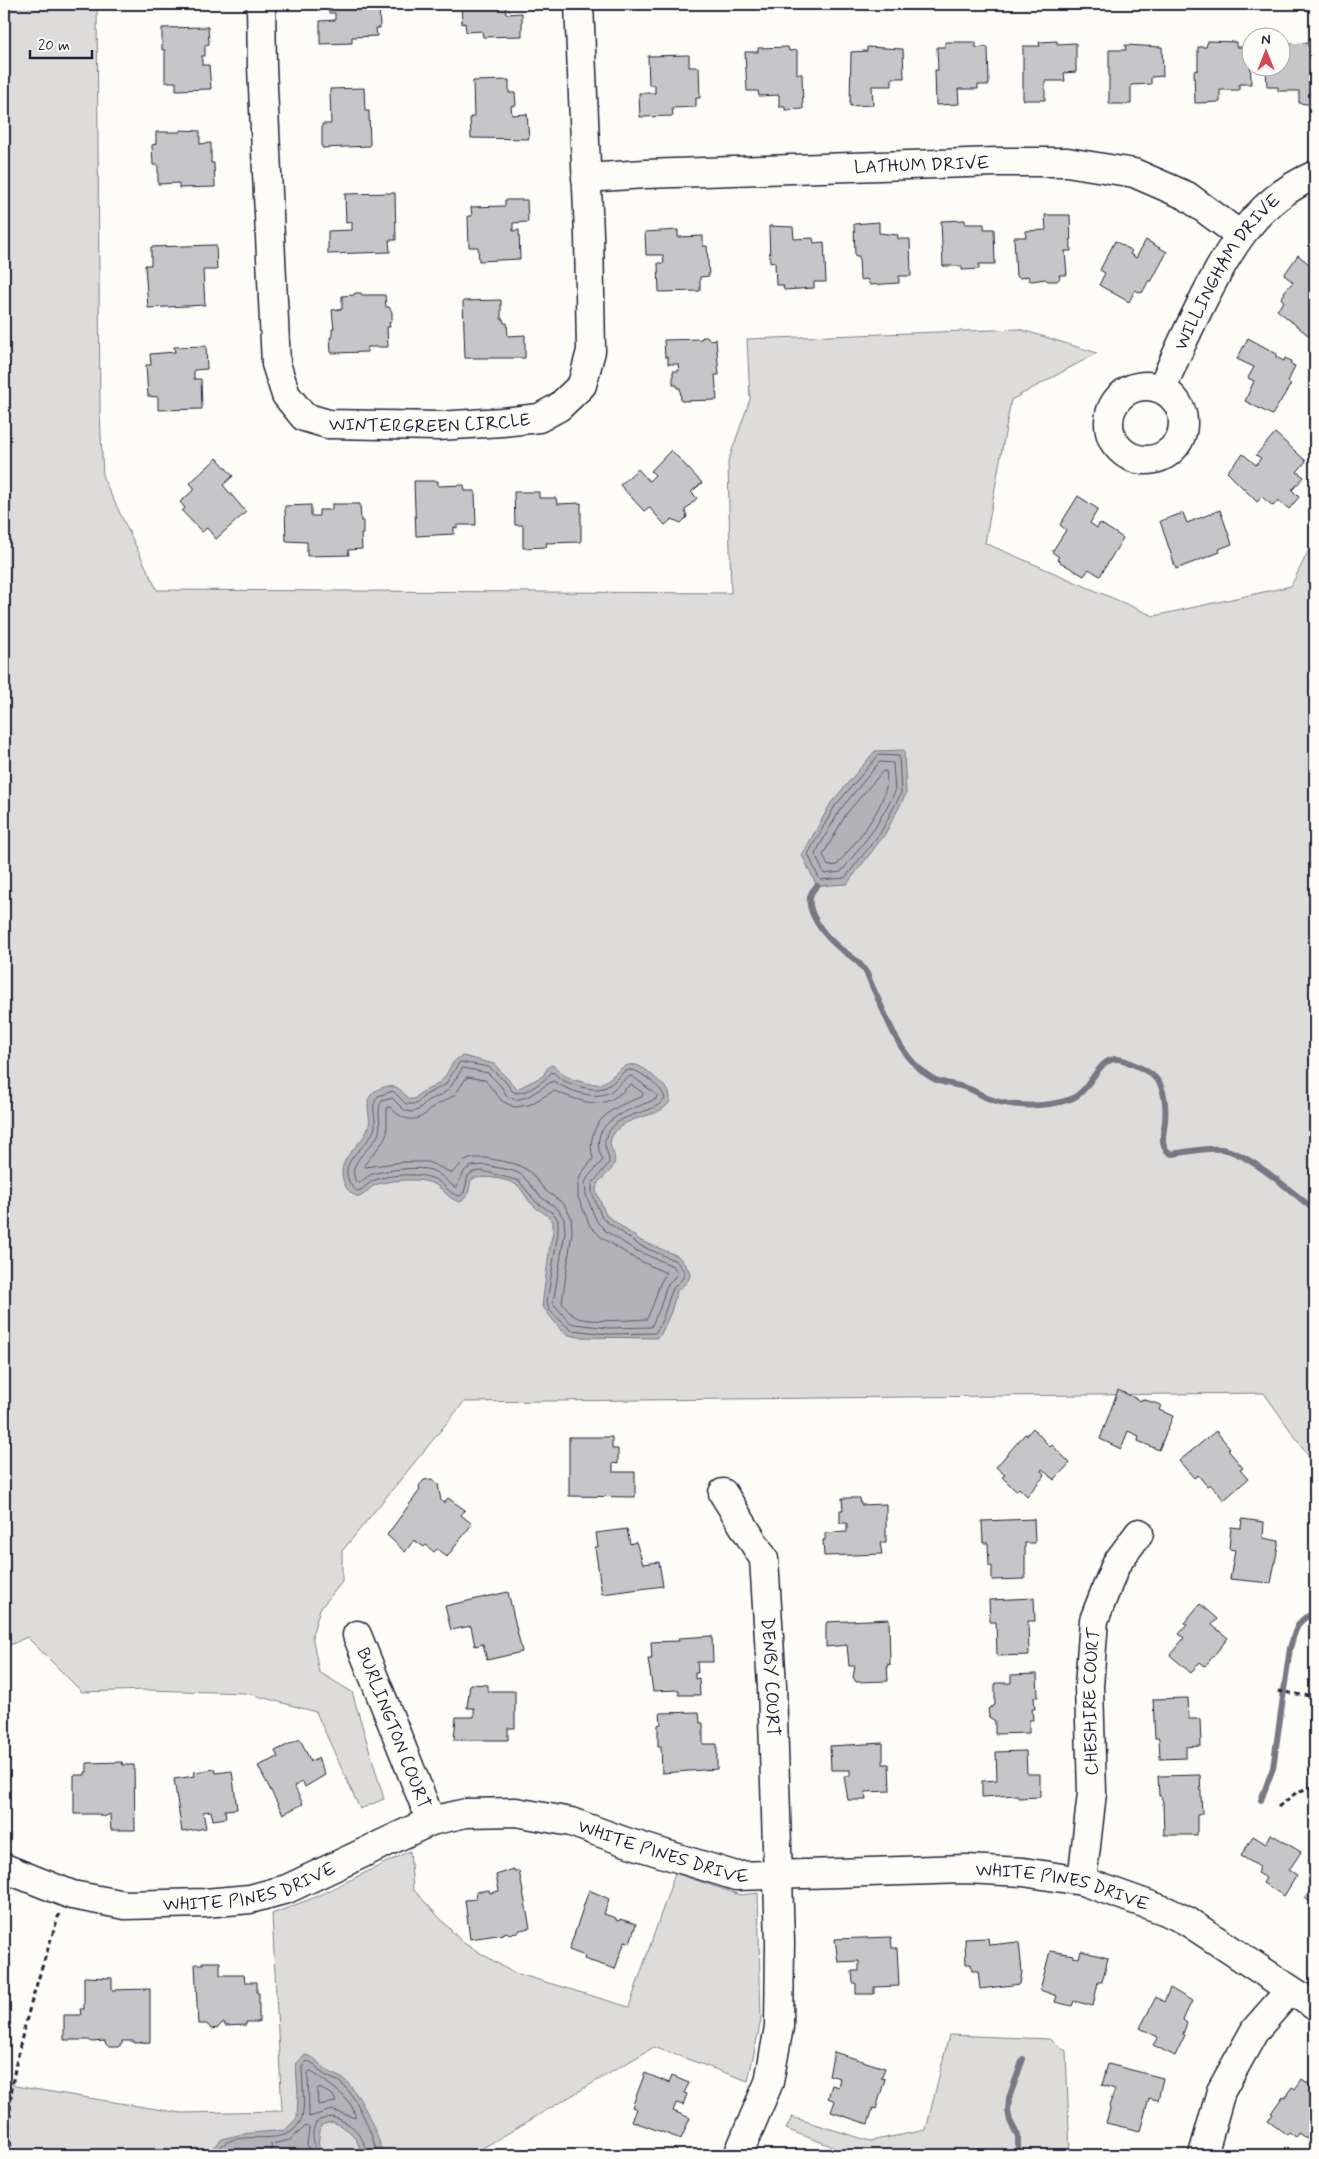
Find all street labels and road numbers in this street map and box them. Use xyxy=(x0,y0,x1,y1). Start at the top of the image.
street label: LATHUM DRIVE xyxy=(854,151,990,180)
street label: WILLINGHAM DRIVE xyxy=(1169,188,1286,354)
street label: WINTERGREEN CIRCLE xyxy=(329,408,531,439)
street label: DENBY COURT xyxy=(755,1617,785,1737)
street label: CHESHIRE COURT xyxy=(1078,1626,1106,1776)
street label: BURLINGTON COURT xyxy=(350,1644,436,1812)
street label: WHITE PINES DRIVE xyxy=(574,1815,749,1889)
street label: WHITE PINES DRIVE xyxy=(163,1857,340,1917)
street label: WHITE PINES DRIVE xyxy=(975,1859,1153,1917)

